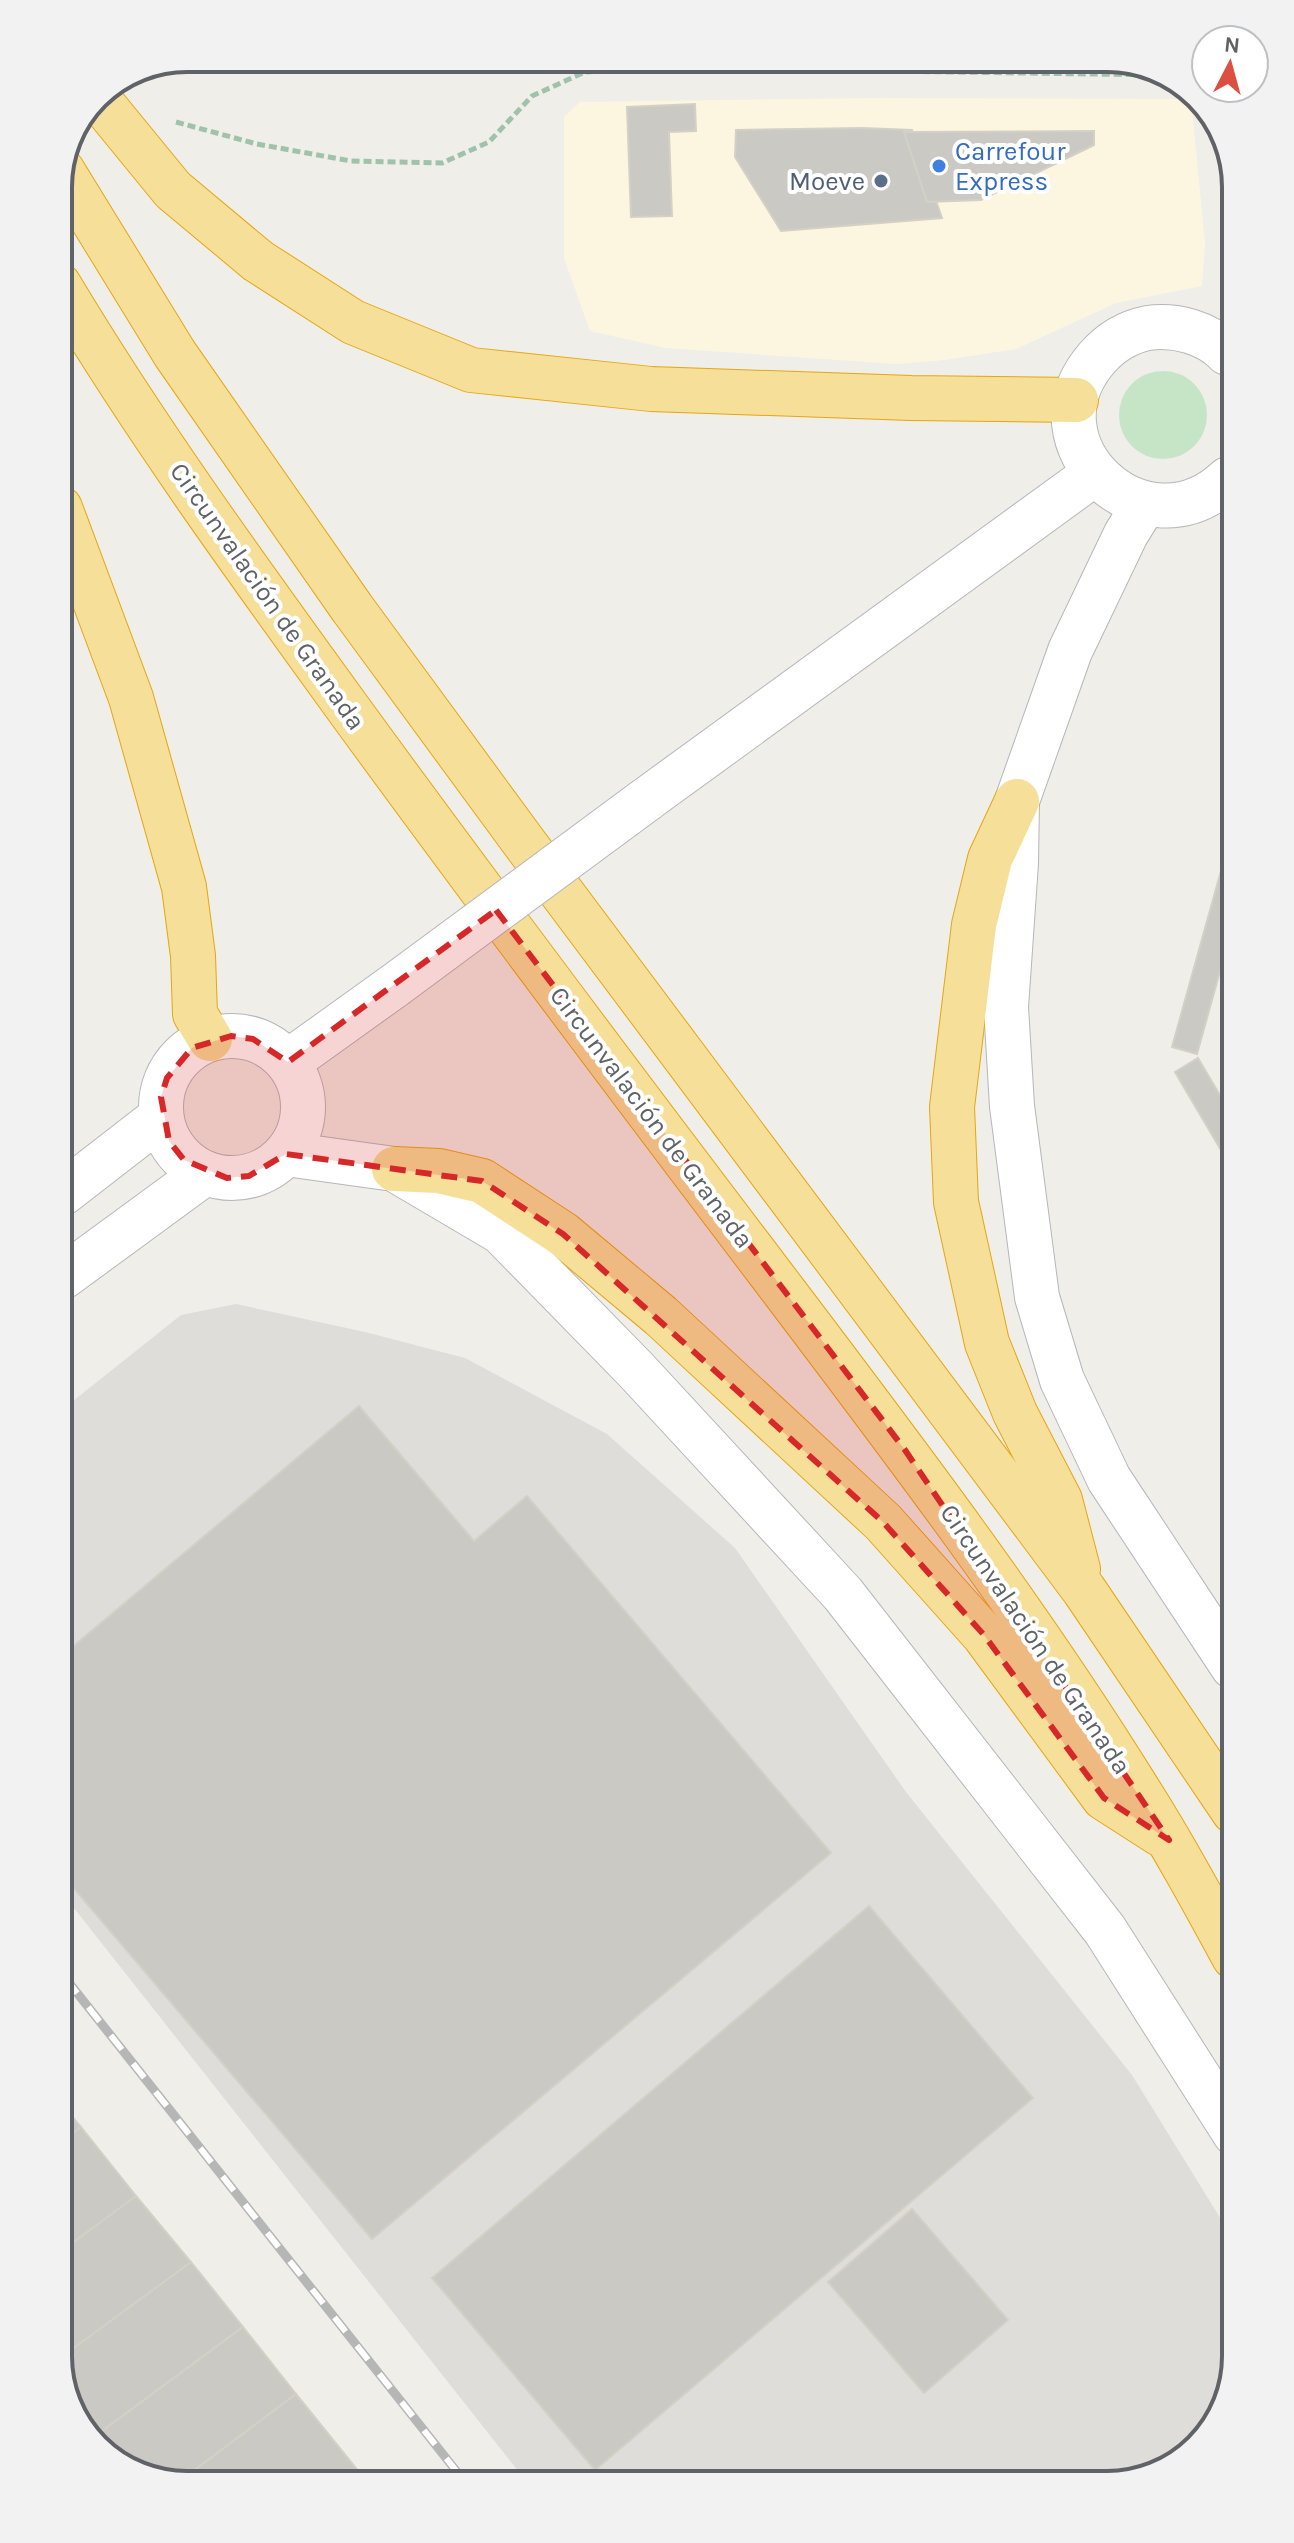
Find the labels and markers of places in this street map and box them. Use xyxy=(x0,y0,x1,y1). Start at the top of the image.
place label: Carrefour Express xyxy=(955,136,1066,197)
marker: Carrefour Express xyxy=(930,157,948,175)
place label: Moeve xyxy=(789,166,865,197)
marker: Moeve xyxy=(872,172,890,190)

